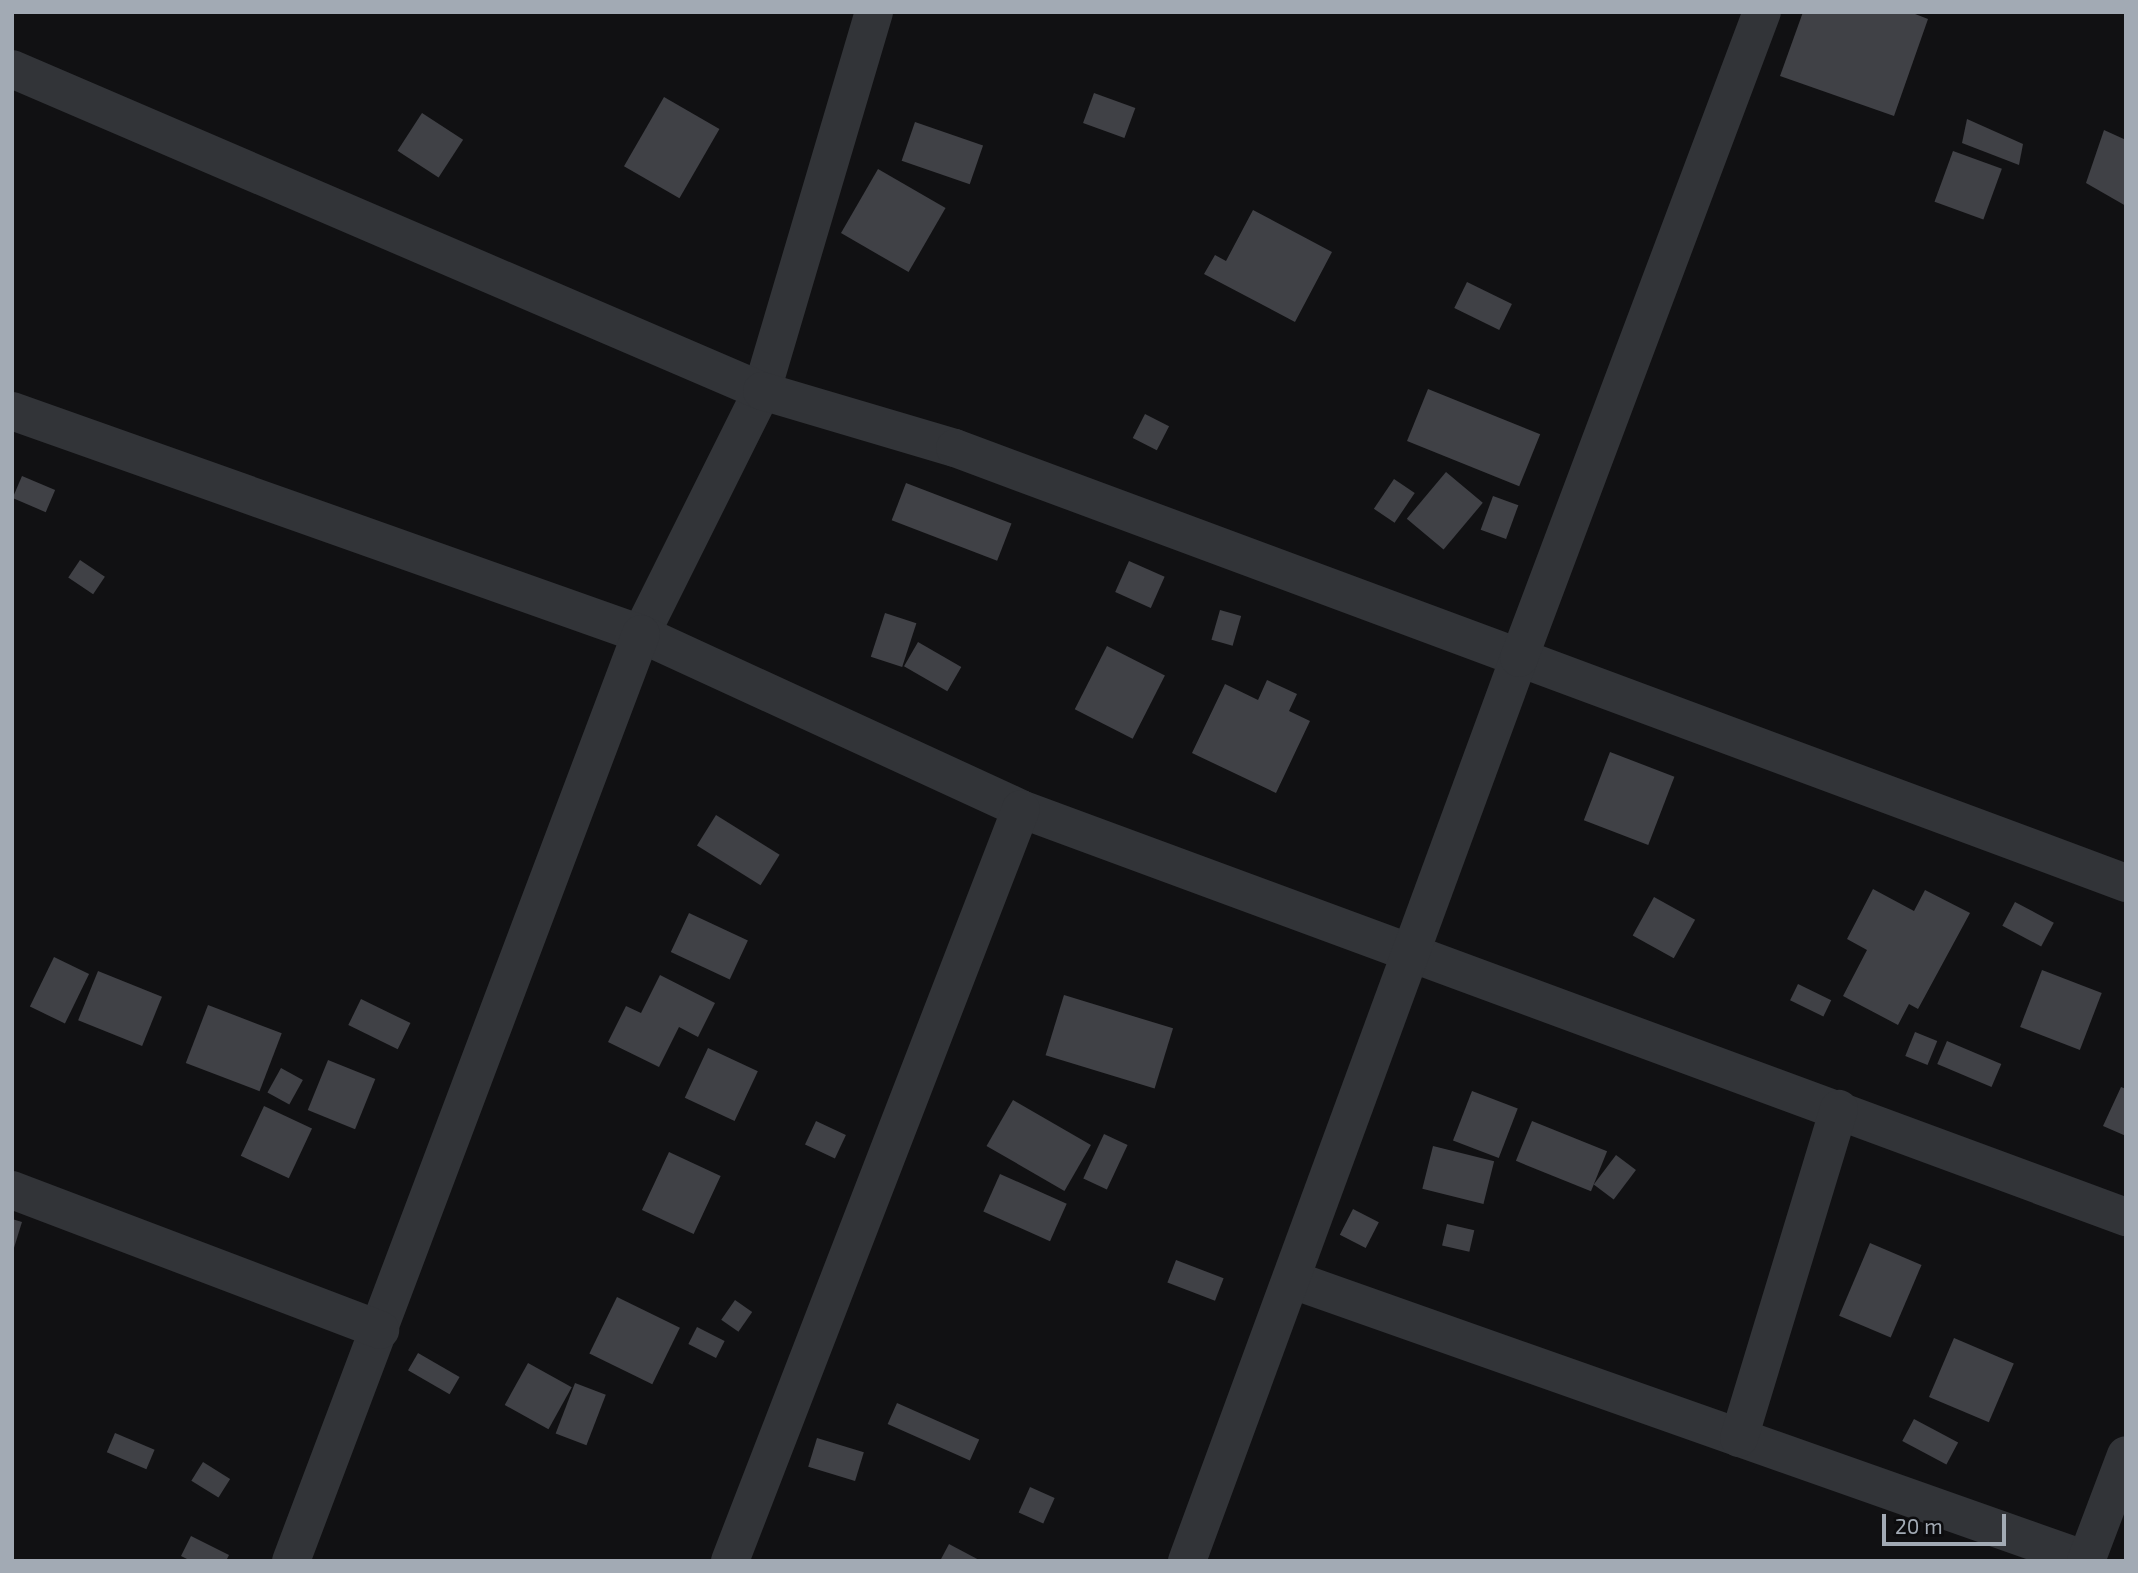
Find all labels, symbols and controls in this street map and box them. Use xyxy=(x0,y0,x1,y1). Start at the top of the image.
scale bar xyxy=(1886,1500,2010,1544)
text: 20 m xyxy=(1895,1513,1943,1538)

